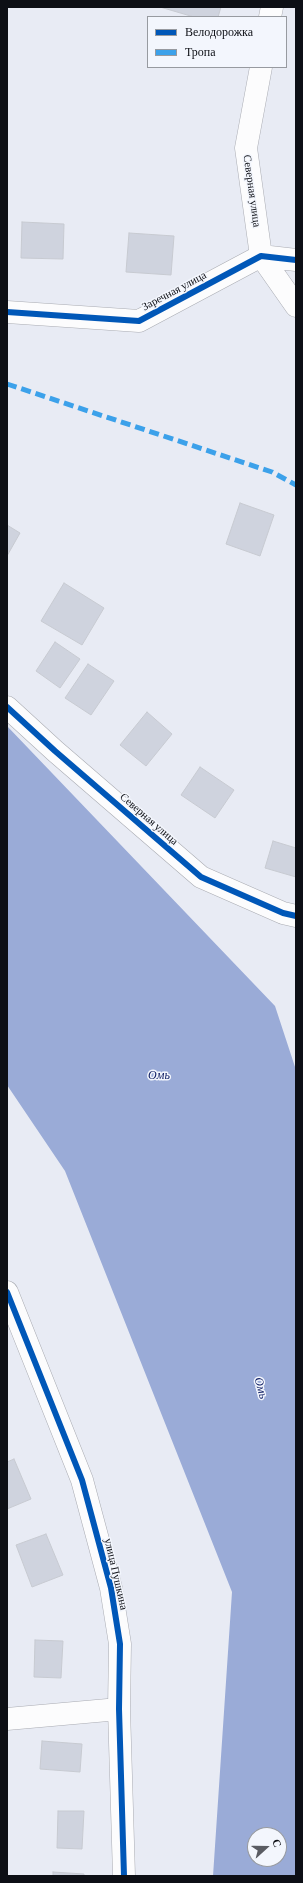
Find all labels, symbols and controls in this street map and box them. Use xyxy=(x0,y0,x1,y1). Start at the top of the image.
legend xyxy=(147,16,287,68)
text: Велодорожка xyxy=(185,25,253,39)
text: Тропа xyxy=(185,45,216,59)
street label: Северная улица xyxy=(240,154,264,228)
street label: Заречная улица xyxy=(140,268,208,314)
street label: Северная улица xyxy=(117,790,181,848)
water label: Омь xyxy=(148,1068,170,1082)
water label: Омь xyxy=(251,1376,271,1400)
street label: улица Пушкина xyxy=(101,1537,131,1611)
north arrow xyxy=(247,1827,287,1867)
text: С xyxy=(270,1837,284,1849)

